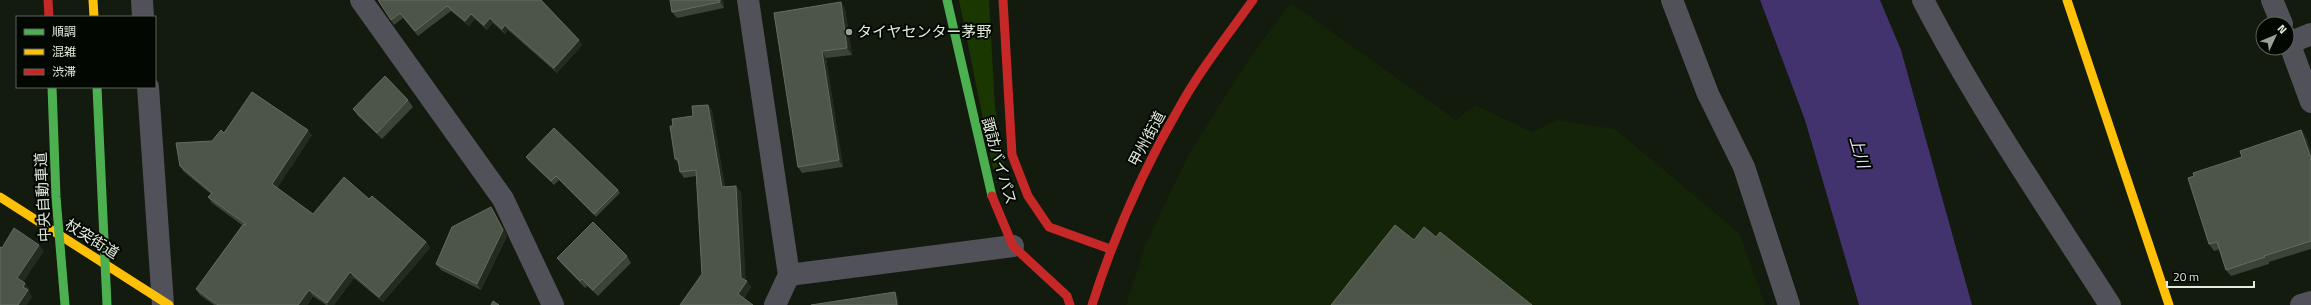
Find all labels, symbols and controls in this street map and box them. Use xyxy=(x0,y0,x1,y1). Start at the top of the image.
legend xyxy=(16,16,156,88)
north arrow xyxy=(2255,16,2295,56)
place label: タイヤセンター茅野 xyxy=(857,20,992,43)
text: N xyxy=(2274,21,2291,37)
text: 順調 xyxy=(52,22,76,41)
marker: タイヤセンター茅野 xyxy=(844,27,854,37)
text: 混雑 xyxy=(52,42,76,61)
text: 渋滞 xyxy=(52,62,76,81)
street label: 甲州街道 xyxy=(1122,107,1171,171)
street label: 諏訪バイパス xyxy=(976,115,1023,207)
water label: 上川 xyxy=(1844,133,1876,173)
street label: 中央自動車道 xyxy=(29,151,56,243)
street label: 杖突街道 xyxy=(61,213,124,264)
scale bar xyxy=(2167,263,2254,289)
text: 20 m xyxy=(2173,267,2199,286)

